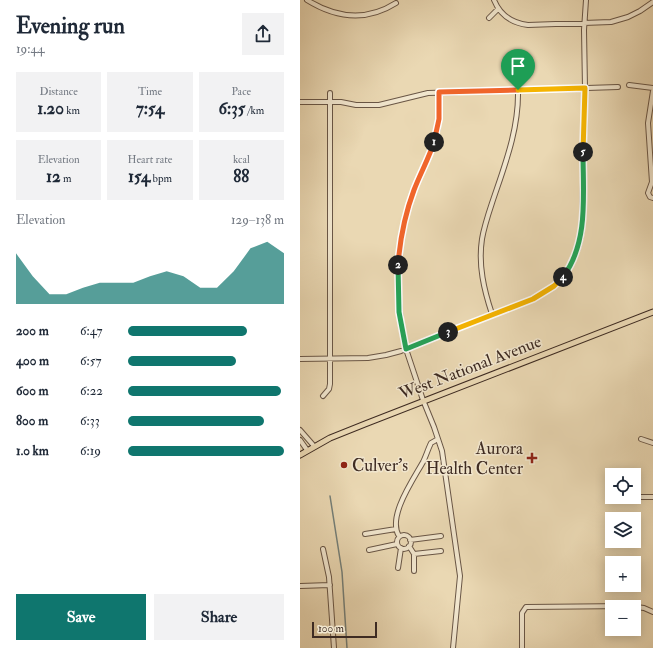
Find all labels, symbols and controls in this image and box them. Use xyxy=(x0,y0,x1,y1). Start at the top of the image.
text: Evening run xyxy=(16,12,125,40)
button: share xyxy=(242,13,284,55)
text: 19:44 xyxy=(16,41,44,57)
pin xyxy=(501,49,535,90)
icon: arrive xyxy=(507,55,529,77)
text: Distance xyxy=(39,85,78,98)
text: Time xyxy=(138,85,162,98)
text: Pace xyxy=(231,85,251,98)
text: 1.20 xyxy=(37,98,64,119)
text: 7:54 xyxy=(136,98,164,119)
text: 6:35 xyxy=(218,98,245,119)
text: km xyxy=(64,104,80,117)
text: /km xyxy=(245,104,264,117)
pin: 1 xyxy=(424,132,444,152)
text: 1 xyxy=(432,135,436,148)
pin: 5 xyxy=(573,142,593,162)
text: 5 xyxy=(581,145,585,158)
text: Elevation xyxy=(38,153,80,166)
text: Heart rate xyxy=(128,153,172,166)
text: kcal xyxy=(233,153,250,166)
text: 12 xyxy=(46,166,61,187)
text: 154 xyxy=(128,166,150,187)
text: 88 xyxy=(233,166,249,187)
text: m xyxy=(61,172,71,185)
text: bpm xyxy=(150,172,172,185)
text: Elevation xyxy=(16,212,66,228)
text: 129–138 m xyxy=(231,212,284,228)
pin: 2 xyxy=(388,255,408,275)
text: 2 xyxy=(395,258,401,271)
pin: 4 xyxy=(553,267,573,287)
text: 4 xyxy=(560,270,566,283)
pin: 3 xyxy=(438,322,458,342)
text: 200 m xyxy=(16,323,49,339)
text: 6:47 xyxy=(80,323,102,339)
text: 3 xyxy=(446,325,450,338)
street label: West National Avenue xyxy=(395,331,544,405)
text: 400 m xyxy=(16,353,49,369)
text: 6:57 xyxy=(80,353,101,369)
text: 600 m xyxy=(16,383,49,399)
text: 6:22 xyxy=(80,383,103,399)
text: 800 m xyxy=(16,413,48,429)
text: 6:33 xyxy=(80,413,100,429)
place label: Aurora Health Center xyxy=(426,438,524,479)
text: 1.0 km xyxy=(16,443,49,459)
text: 6:19 xyxy=(80,443,101,459)
marker: Aurora Health Center xyxy=(526,452,538,464)
place label: Culver's xyxy=(352,455,408,476)
marker: Culver's xyxy=(339,460,349,470)
map controls xyxy=(605,468,641,636)
button: locate xyxy=(605,468,641,504)
button: layers xyxy=(605,512,641,548)
button: + xyxy=(605,556,641,592)
button: Save xyxy=(16,594,146,640)
button: Share xyxy=(154,594,284,640)
button: − xyxy=(605,600,641,636)
scale bar xyxy=(312,620,377,639)
text: 100 m xyxy=(318,622,344,635)

